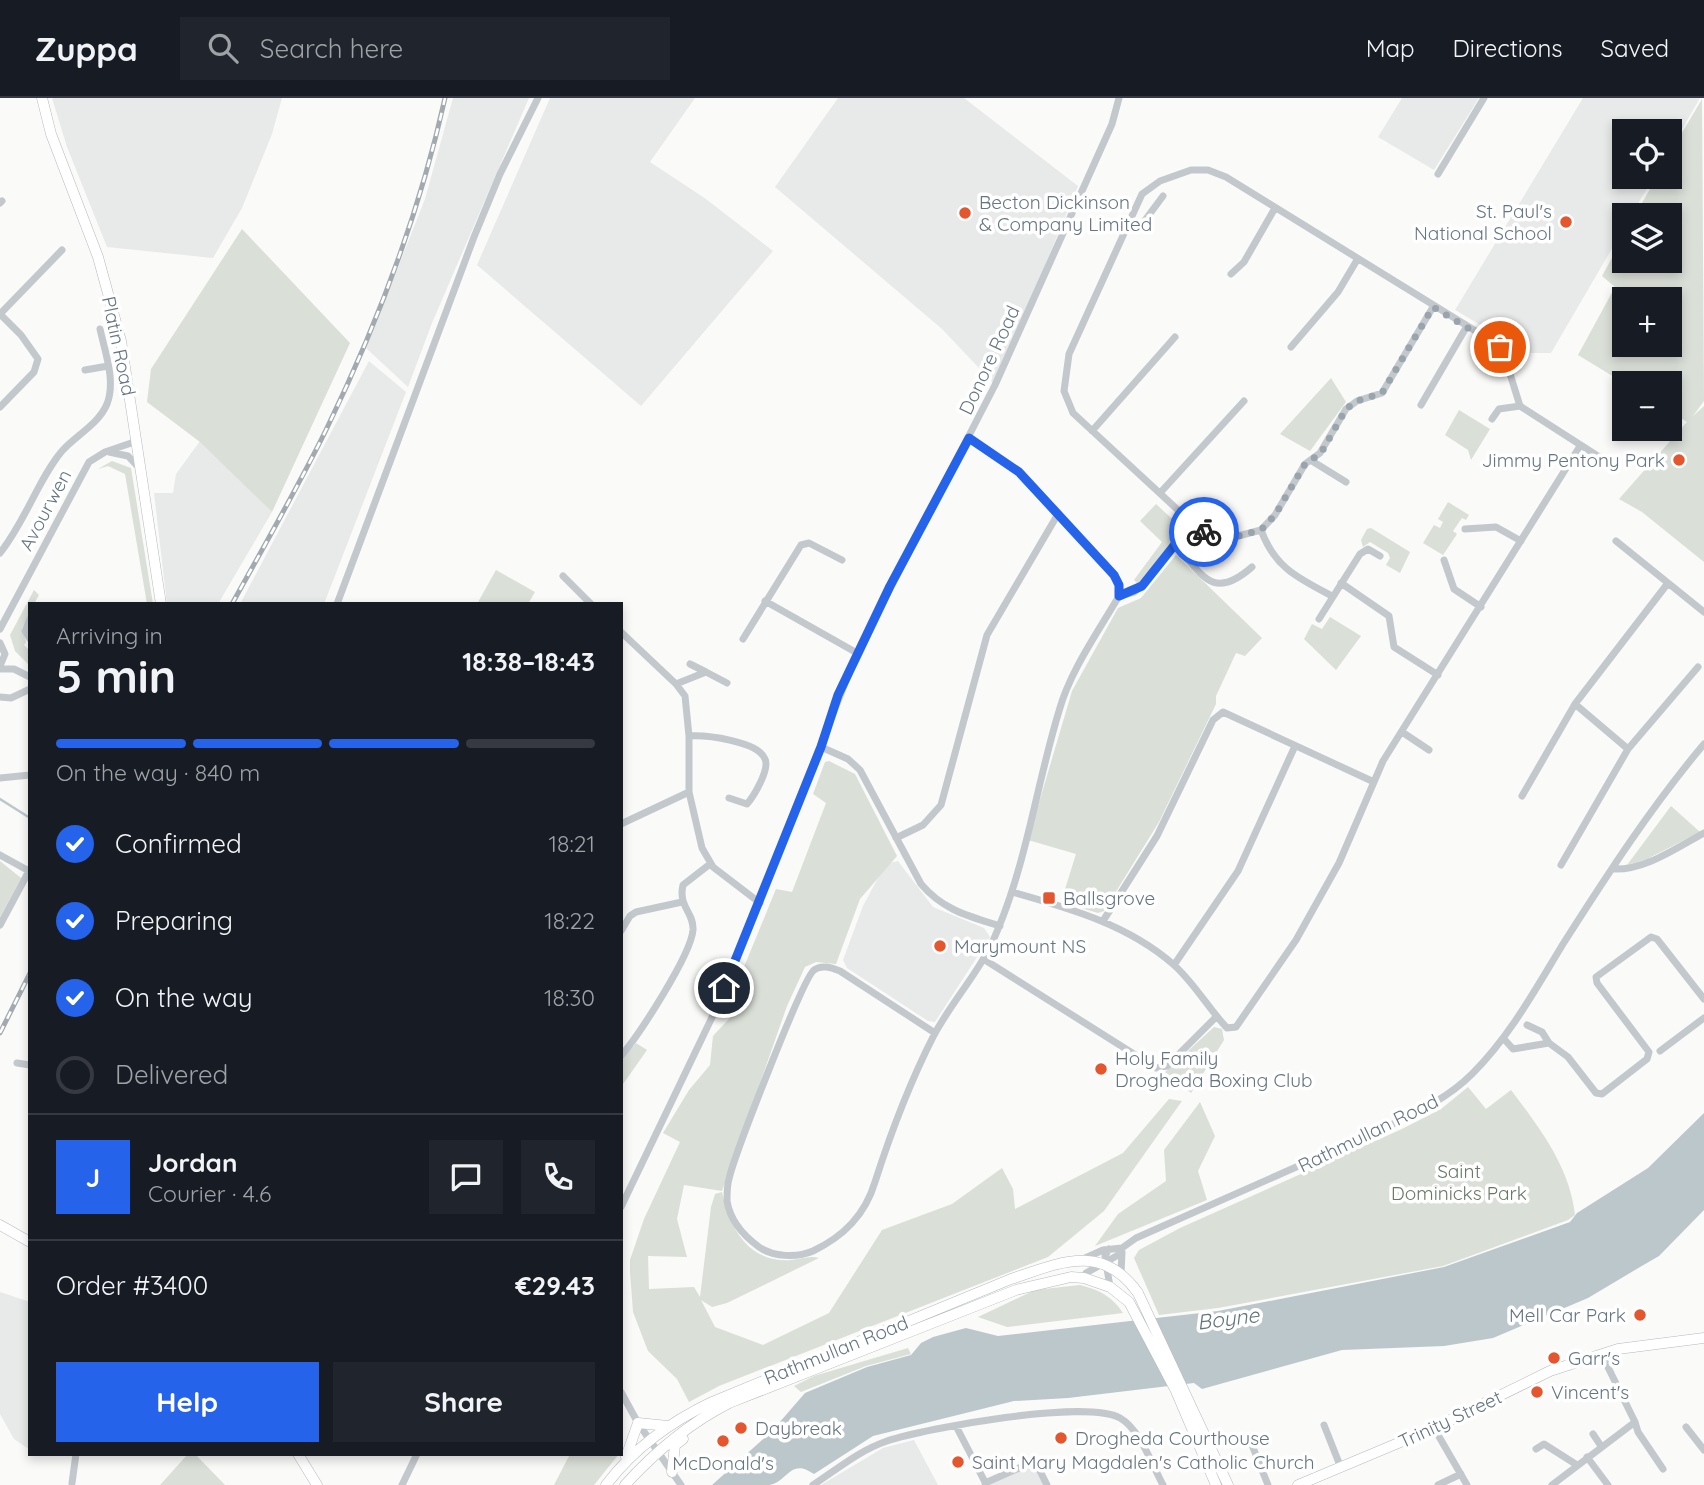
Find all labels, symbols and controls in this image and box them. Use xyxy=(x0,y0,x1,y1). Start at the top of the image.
search box xyxy=(180,17,670,80)
text: Zuppa xyxy=(35,28,138,69)
icon: search xyxy=(204,29,242,67)
text: Search here xyxy=(260,32,403,65)
text: Map xyxy=(1366,33,1415,63)
text: Directions xyxy=(1453,33,1563,63)
text: Saved xyxy=(1601,33,1669,63)
map controls xyxy=(1612,119,1682,441)
button: locate xyxy=(1612,119,1682,189)
place label: Becton Dickinson & Company Limited xyxy=(979,190,1152,236)
place label: St. Paul's National School xyxy=(1414,199,1552,245)
button: layers xyxy=(1612,203,1682,273)
marker: Becton Dickinson & Company Limited xyxy=(957,205,973,221)
marker: St. Paul's National School xyxy=(1558,214,1574,230)
button: + xyxy=(1612,287,1682,357)
street label: Platin Road xyxy=(97,294,141,398)
street label: Donore Road xyxy=(953,302,1025,418)
pin xyxy=(1470,317,1530,377)
icon: bag xyxy=(1481,328,1519,366)
button: − xyxy=(1612,371,1682,441)
place label: Jimmy Pentony Park xyxy=(1482,448,1665,472)
marker: Jimmy Pentony Park xyxy=(1671,452,1687,468)
street label: Avourwen xyxy=(14,465,76,555)
courier xyxy=(1169,497,1239,567)
icon: bike xyxy=(1185,513,1223,551)
text: Arriving in xyxy=(56,621,163,650)
text: 18:38–18:43 xyxy=(462,645,595,678)
text: 5 min xyxy=(56,647,176,705)
text: On the way · 840 m xyxy=(56,758,260,787)
icon: check xyxy=(56,825,94,863)
text: Confirmed xyxy=(115,827,242,860)
text: 18:21 xyxy=(549,829,595,858)
place label: Ballsgrove xyxy=(1063,886,1155,910)
marker: Ballsgrove xyxy=(1041,890,1057,906)
icon: check xyxy=(56,902,94,940)
text: Preparing xyxy=(115,904,233,937)
text: 18:22 xyxy=(544,906,595,935)
place label: Marymount NS xyxy=(954,934,1086,958)
marker: Marymount NS xyxy=(932,938,948,954)
pin xyxy=(694,958,754,1018)
icon: home xyxy=(705,969,743,1007)
icon: check xyxy=(56,979,94,1017)
text: On the way xyxy=(115,981,253,1014)
text: 18:30 xyxy=(544,983,595,1012)
place label: Holy Family Drogheda Boxing Club xyxy=(1115,1046,1313,1092)
text: Delivered xyxy=(115,1058,228,1091)
marker: Holy Family Drogheda Boxing Club xyxy=(1093,1061,1109,1077)
street label: Rathmullan Road xyxy=(1294,1089,1442,1177)
button: chat xyxy=(429,1140,503,1214)
button: phone xyxy=(521,1140,595,1214)
text: Jordan xyxy=(148,1146,237,1179)
park label: Saint Dominicks Park xyxy=(1391,1159,1527,1205)
text: J xyxy=(86,1161,100,1194)
text: Courier · 4.6 xyxy=(148,1179,271,1208)
text: Order #3400 xyxy=(56,1269,208,1302)
text: €29.43 xyxy=(515,1269,595,1302)
water label: Boyne xyxy=(1196,1301,1262,1335)
place label: Mell Car Park xyxy=(1509,1303,1626,1327)
marker: Mell Car Park xyxy=(1632,1307,1648,1323)
street label: Rathmullan Road xyxy=(760,1310,912,1390)
place label: Garr's xyxy=(1568,1346,1620,1370)
marker: Garr's xyxy=(1546,1350,1562,1366)
button: Help xyxy=(56,1362,319,1442)
button: Share xyxy=(333,1362,595,1442)
place label: Vincent's xyxy=(1551,1380,1629,1404)
marker: Vincent's xyxy=(1529,1384,1545,1400)
street label: Trinity Street xyxy=(1395,1385,1505,1453)
place label: Daybreak xyxy=(755,1416,842,1440)
marker: Daybreak xyxy=(733,1420,749,1436)
place label: Drogheda Courthouse xyxy=(1075,1426,1270,1450)
marker: Drogheda Courthouse xyxy=(1053,1430,1069,1446)
marker: McDonald's xyxy=(715,1433,731,1449)
place label: Saint Mary Magdalen's Catholic Church xyxy=(972,1450,1314,1474)
place label: McDonald's xyxy=(672,1451,774,1475)
marker: Saint Mary Magdalen's Catholic Church xyxy=(950,1454,966,1470)

